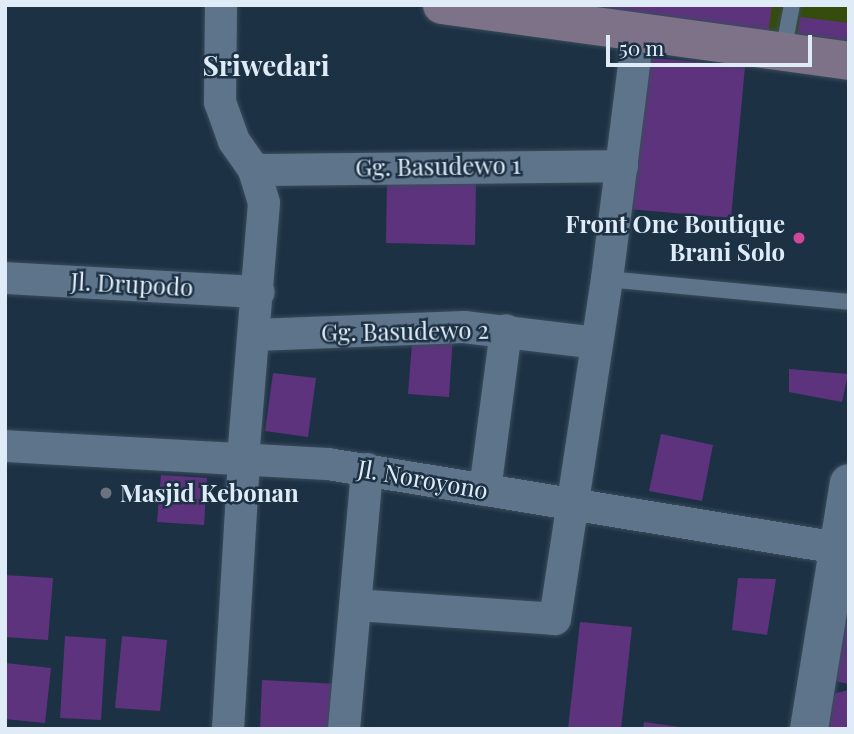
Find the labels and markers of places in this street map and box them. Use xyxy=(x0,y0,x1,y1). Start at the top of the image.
place label: Front One Boutique Brani Solo xyxy=(565,210,785,266)
marker: Front One Boutique Brani Solo xyxy=(791,230,807,246)
place label: Masjid Kebonan xyxy=(120,479,299,507)
marker: Masjid Kebonan xyxy=(98,485,114,501)

